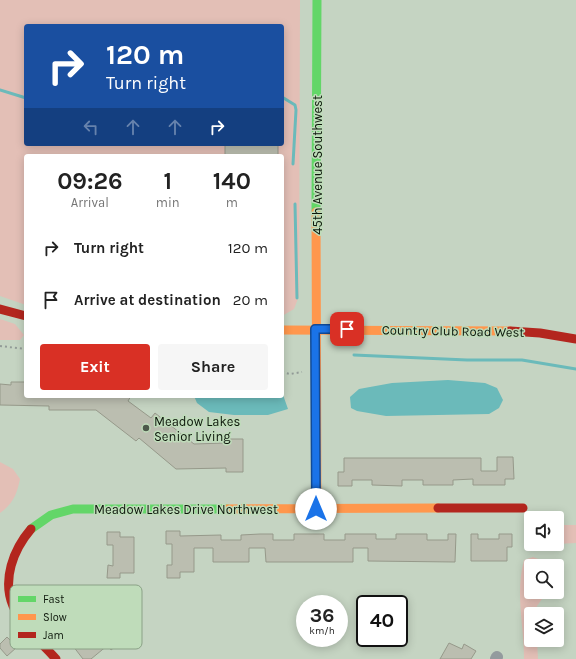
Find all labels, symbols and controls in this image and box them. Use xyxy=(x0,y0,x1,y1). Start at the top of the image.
text: 120 m xyxy=(106,38,184,71)
icon: right xyxy=(40,40,92,92)
text: Turn right xyxy=(106,72,186,94)
street label: 45th Avenue Southwest xyxy=(310,95,325,235)
icon: left xyxy=(80,116,102,138)
icon: ahead xyxy=(122,116,144,138)
icon: ahead xyxy=(164,116,186,138)
icon: right xyxy=(206,116,228,138)
text: 09:26 xyxy=(57,167,123,195)
text: 1 xyxy=(163,167,172,195)
text: 140 xyxy=(213,167,251,195)
text: Arrival xyxy=(71,195,109,210)
text: min xyxy=(156,195,180,210)
text: m xyxy=(226,195,238,210)
icon: right xyxy=(40,237,62,259)
text: Turn right xyxy=(74,239,144,257)
text: 120 m xyxy=(228,239,268,257)
icon: arrive xyxy=(40,289,62,311)
text: Arrive at destination xyxy=(74,291,221,309)
text: 20 m xyxy=(233,291,268,309)
pin xyxy=(330,312,364,346)
icon: arrive xyxy=(336,318,358,340)
street label: Country Club Road West xyxy=(382,322,524,340)
button: Exit xyxy=(40,344,150,390)
button: Share xyxy=(158,344,268,390)
place label: Meadow Lakes Senior Living xyxy=(154,414,240,444)
marker: Meadow Lakes Senior Living xyxy=(141,423,151,433)
position arrow xyxy=(295,488,337,530)
street label: Meadow Lakes Drive Northwest xyxy=(94,502,278,517)
map controls xyxy=(524,511,564,647)
button: sound xyxy=(524,511,564,551)
button: search xyxy=(524,559,564,599)
legend xyxy=(10,585,142,649)
text: Fast xyxy=(43,593,64,606)
speed limit sign: 40 xyxy=(356,595,408,647)
text: 36 xyxy=(310,604,334,627)
button: layers xyxy=(524,607,564,647)
text: Slow xyxy=(43,611,67,624)
text: km/h xyxy=(309,625,335,637)
text: Jam xyxy=(43,629,64,642)

